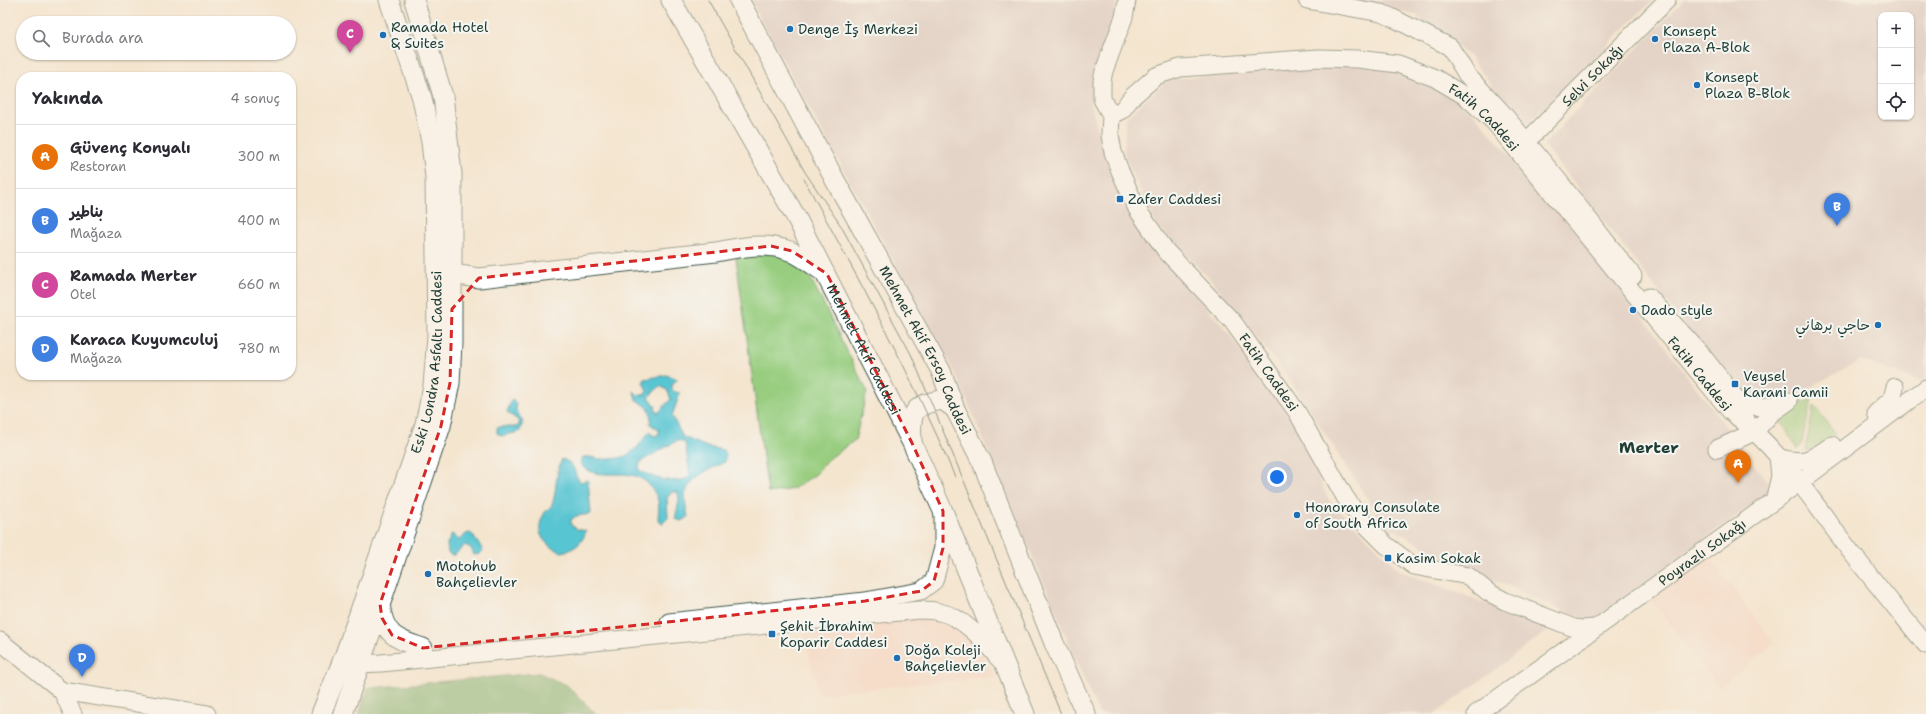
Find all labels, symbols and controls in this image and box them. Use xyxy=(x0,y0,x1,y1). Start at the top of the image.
map controls xyxy=(1878,12,1914,120)
button: + xyxy=(1878,12,1914,48)
search box xyxy=(16,16,296,60)
place label: Ramada Hotel & Suites xyxy=(391,18,489,52)
pin: C xyxy=(337,20,363,53)
place label: Denge İş Merkezi xyxy=(798,20,918,38)
place label: Konsept Plaza A-Blok xyxy=(1663,22,1750,56)
marker: Denge İş Merkezi xyxy=(785,24,795,34)
icon: search xyxy=(30,27,52,49)
text: Burada ara xyxy=(62,28,143,48)
marker: Ramada Hotel & Suites xyxy=(378,30,388,40)
marker: Konsept Plaza A-Blok xyxy=(1650,34,1660,44)
street label: Selvi Sokağı xyxy=(1558,40,1627,110)
button: − xyxy=(1878,48,1914,84)
place label: Konsept Plaza B-Blok xyxy=(1705,68,1790,102)
street label: Fatih Caddesi xyxy=(1445,79,1523,155)
marker: Konsept Plaza B-Blok xyxy=(1692,80,1702,90)
button: locate xyxy=(1878,84,1914,120)
text: Yakında xyxy=(32,87,103,109)
text: 4 sonuç xyxy=(231,90,280,107)
text: Güvenç Konyalı xyxy=(70,138,191,158)
text: A xyxy=(40,148,50,165)
text: 300 m xyxy=(237,148,280,165)
text: Restoran xyxy=(70,158,126,175)
place label: Zafer Caddesi xyxy=(1128,190,1221,208)
pin: B xyxy=(1824,193,1850,226)
marker: Zafer Caddesi xyxy=(1115,194,1125,204)
text: بناطير xyxy=(70,202,103,222)
text: B xyxy=(41,212,49,229)
text: 400 m xyxy=(237,212,280,229)
text: Mağaza xyxy=(70,225,122,242)
street label: Mehmet Akif Ersoy Caddesi xyxy=(875,263,976,438)
text: Ramada Merter xyxy=(70,266,197,286)
street label: Eski Londra Asfaltı Caddesi xyxy=(406,270,446,456)
text: C xyxy=(41,276,49,293)
text: 660 m xyxy=(238,276,280,293)
street label: Mehmet Akif Caddesi xyxy=(823,281,905,418)
text: Otel xyxy=(70,286,96,303)
place label: Dado style xyxy=(1641,301,1713,319)
marker: Dado style xyxy=(1628,305,1638,315)
place label: حاجي برهاني xyxy=(1795,316,1870,338)
marker: حاجي برهاني xyxy=(1873,320,1883,330)
text: Karaca Kuyumculuj xyxy=(70,330,218,350)
street label: Fatih Caddesi xyxy=(1235,330,1303,415)
street label: Fatih Caddesi xyxy=(1664,333,1736,415)
text: D xyxy=(40,340,50,357)
text: 780 m xyxy=(238,340,280,357)
text: Mağaza xyxy=(70,350,122,367)
place label: Veysel Karani Camii xyxy=(1743,367,1829,401)
marker: Veysel Karani Camii xyxy=(1730,379,1740,389)
district label: Merter xyxy=(1619,437,1679,458)
pin: A xyxy=(1725,450,1751,483)
your location xyxy=(1267,467,1287,487)
place label: Honorary Consulate of South Africa xyxy=(1305,498,1440,532)
marker: Honorary Consulate of South Africa xyxy=(1292,510,1302,520)
street label: Poyrazlı Sokağı xyxy=(1655,515,1749,590)
place label: Kasim Sokak xyxy=(1396,549,1481,567)
marker: Kasim Sokak xyxy=(1383,553,1393,563)
place label: Motohub Bahçelievler xyxy=(436,557,518,591)
marker: Motohub Bahçelievler xyxy=(423,569,433,579)
place label: Şehit İbrahim Koparir Caddesi xyxy=(780,617,887,651)
marker: Şehit İbrahim Koparir Caddesi xyxy=(767,629,777,639)
place label: Doğa Koleji Bahçelievler xyxy=(905,641,987,675)
pin: D xyxy=(69,644,95,677)
marker: Doğa Koleji Bahçelievler xyxy=(892,653,902,663)

